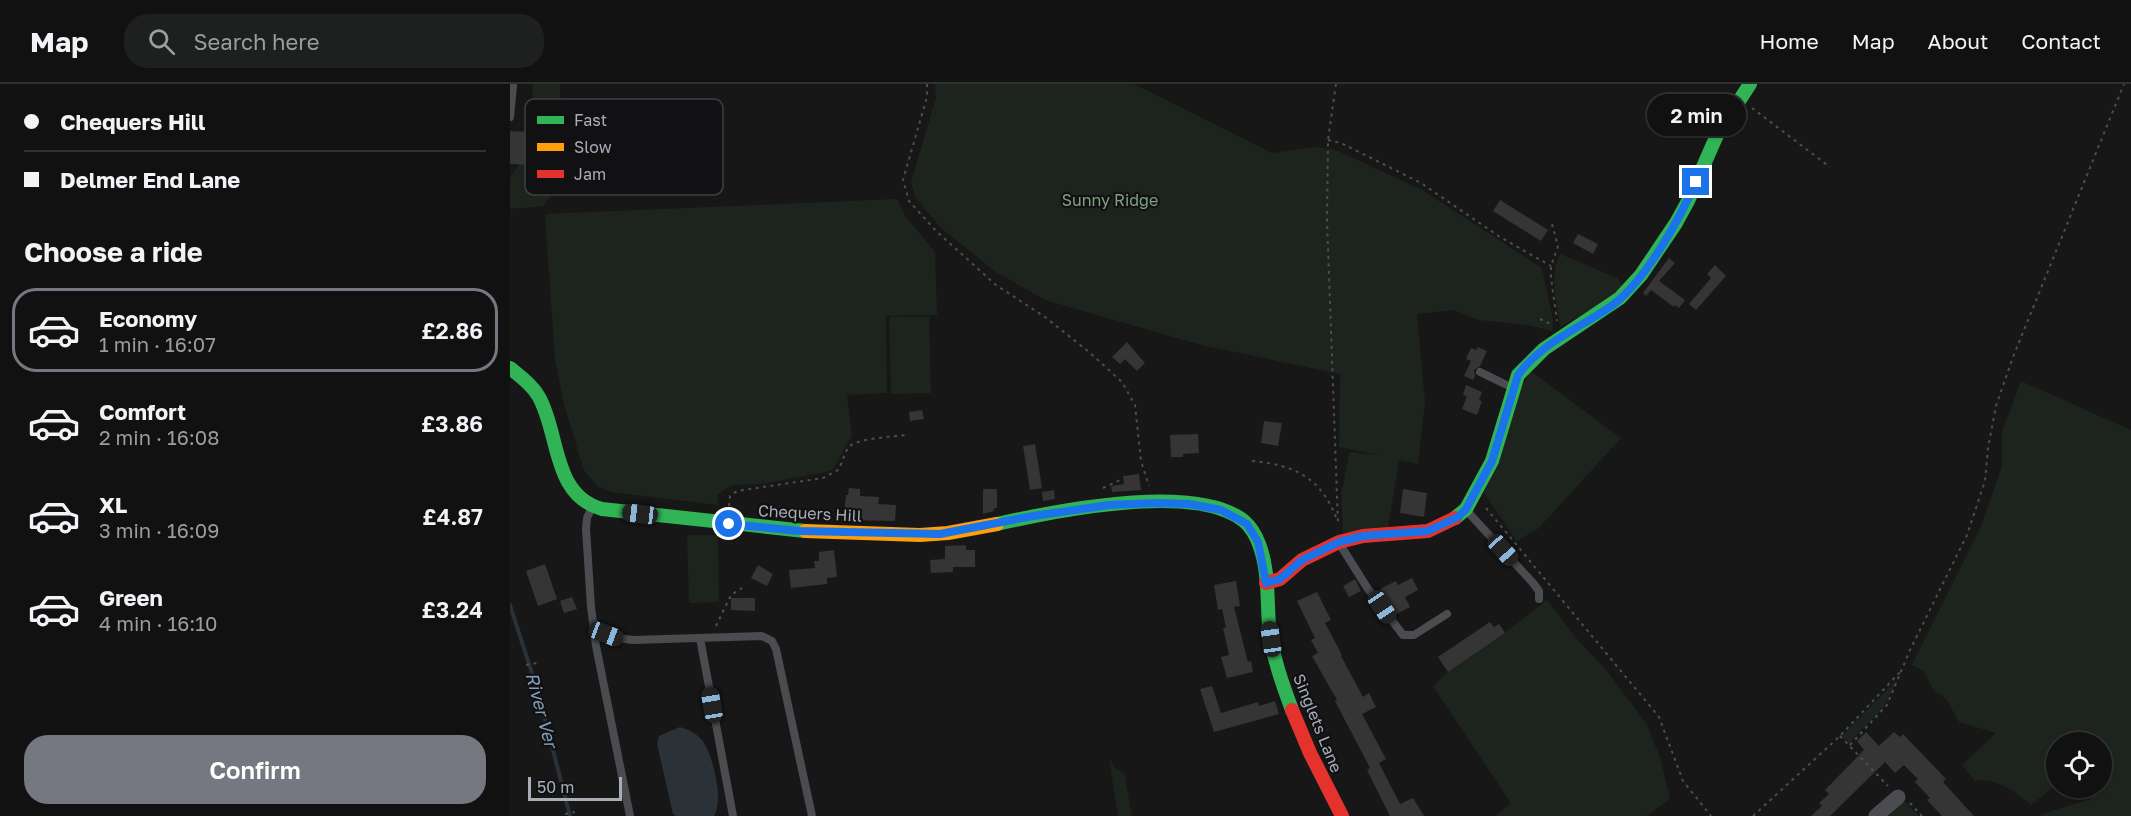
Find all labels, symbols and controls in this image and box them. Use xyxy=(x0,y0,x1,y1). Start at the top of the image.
search box xyxy=(124,14,544,68)
text: Map xyxy=(30,25,88,58)
icon: search xyxy=(145,25,178,58)
text: Search here xyxy=(193,28,319,55)
text: Home xyxy=(1759,28,1819,54)
text: Map xyxy=(1852,28,1895,54)
text: About xyxy=(1928,28,1988,54)
text: Contact xyxy=(2021,28,2101,54)
callout: 2 min xyxy=(1646,95,1746,137)
legend xyxy=(525,99,723,195)
text: 2 min xyxy=(1671,103,1723,127)
text: Chequers Hill xyxy=(60,108,205,135)
text: Fast xyxy=(574,110,607,130)
text: Slow xyxy=(574,137,612,157)
text: Jam xyxy=(574,164,606,184)
text: Delmer End Lane xyxy=(60,166,240,193)
route end xyxy=(1682,168,1709,195)
park label: Sunny Ridge xyxy=(1062,190,1158,210)
text: Choose a ride xyxy=(24,236,203,268)
icon: car xyxy=(27,303,81,357)
text: Economy xyxy=(99,305,197,332)
text: £2.86 xyxy=(421,317,483,344)
text: 1 min · 16:07 xyxy=(99,332,216,356)
icon: car xyxy=(27,396,81,450)
text: Comfort xyxy=(99,398,186,425)
text: £3.86 xyxy=(421,410,483,437)
text: 2 min · 16:08 xyxy=(99,425,219,449)
icon: car xyxy=(27,489,81,543)
text: XL xyxy=(99,491,127,518)
street label: Chequers Hill xyxy=(757,500,863,526)
text: £4.87 xyxy=(422,503,483,530)
car xyxy=(621,503,659,525)
route start xyxy=(715,510,742,537)
text: 3 min · 16:09 xyxy=(99,518,219,542)
car xyxy=(1484,531,1522,569)
icon: car xyxy=(27,582,81,636)
text: Green xyxy=(99,584,163,611)
car xyxy=(1364,587,1400,627)
text: £3.24 xyxy=(422,596,483,623)
text: 4 min · 16:10 xyxy=(99,611,217,635)
car xyxy=(586,619,626,649)
car xyxy=(1260,620,1282,658)
water label: River Ver xyxy=(521,670,563,753)
street label: Singlets Lane xyxy=(1289,671,1347,775)
car xyxy=(700,686,724,724)
map controls xyxy=(2046,732,2112,798)
button: locate xyxy=(2046,732,2112,798)
button: Confirm xyxy=(24,735,486,804)
scale bar xyxy=(528,774,622,802)
text: 50 m xyxy=(537,777,574,797)

